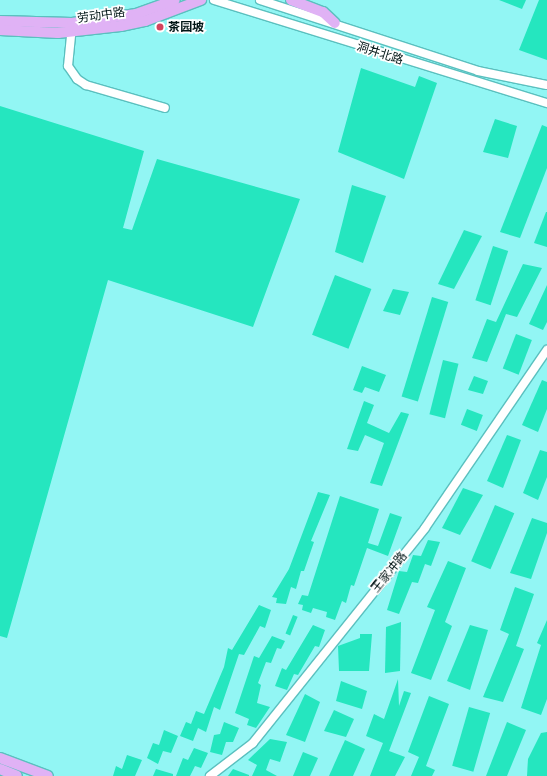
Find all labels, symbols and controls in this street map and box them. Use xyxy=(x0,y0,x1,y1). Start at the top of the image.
street label: 劳动中路 xyxy=(76,5,126,25)
place label: 茶园坡 xyxy=(168,20,204,34)
marker: 茶园坡 xyxy=(155,22,165,32)
street label: 洞井北路 xyxy=(355,39,405,67)
street label: 王家冲路 xyxy=(368,549,410,595)

